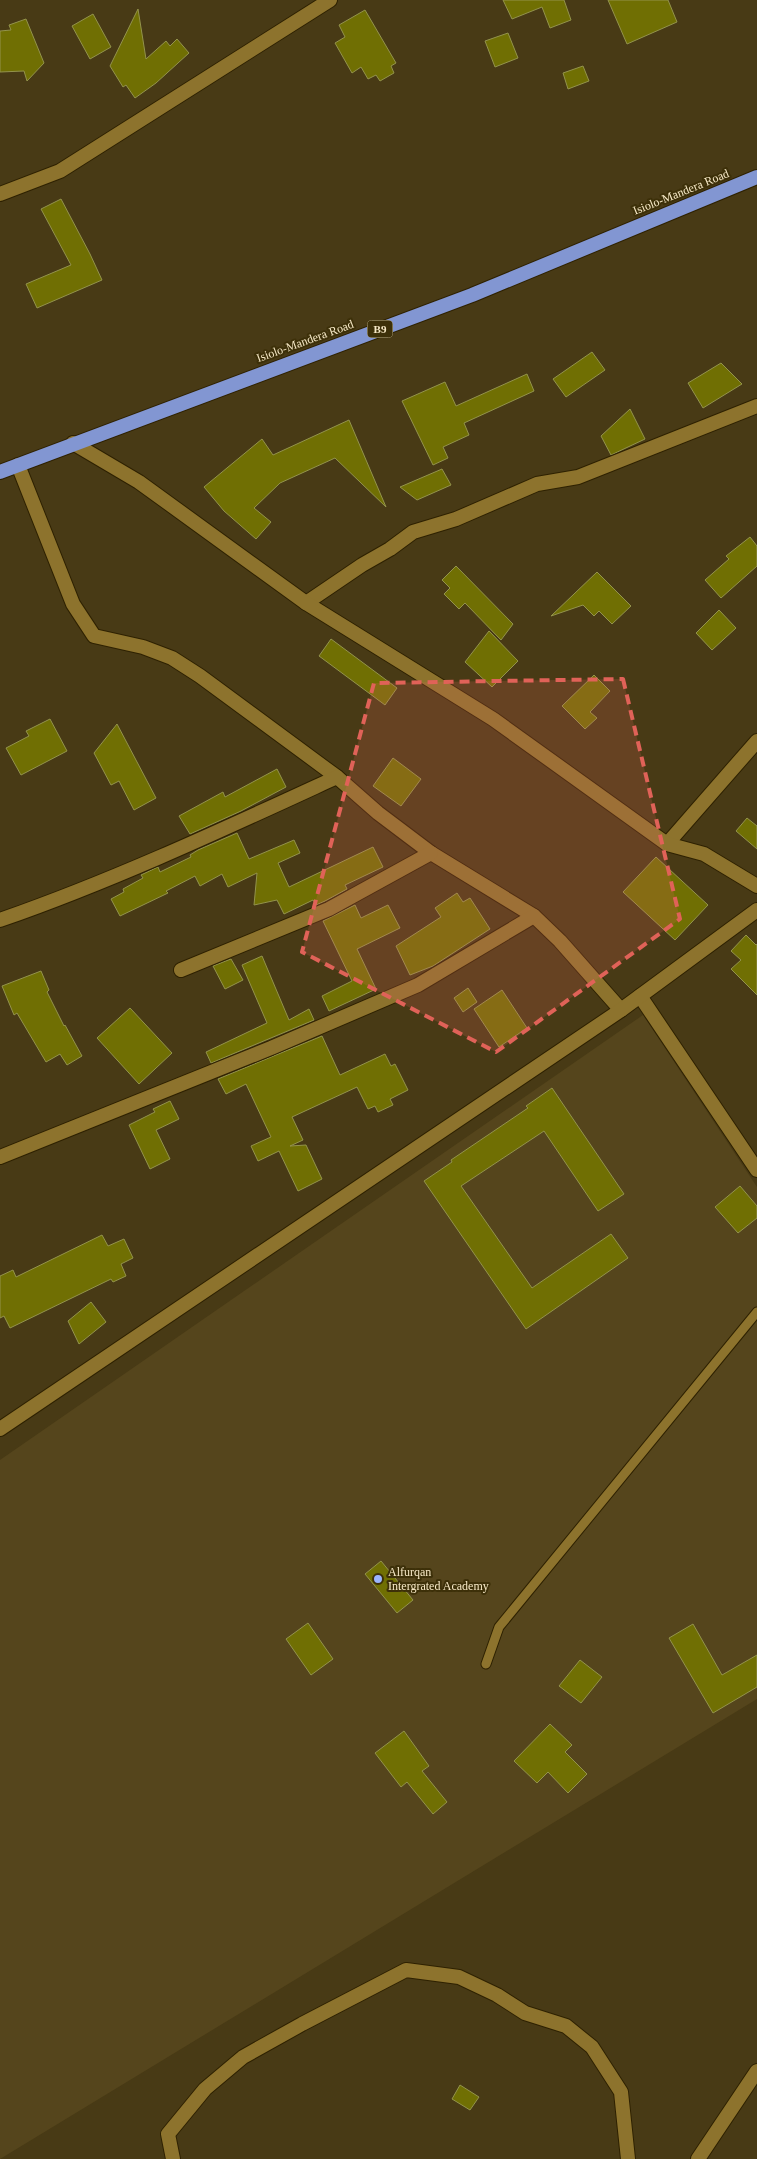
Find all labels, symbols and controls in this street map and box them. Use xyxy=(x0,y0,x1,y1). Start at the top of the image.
street label: Isiolo-Mandera Road xyxy=(631,166,731,218)
street label: Isiolo-Mandera Road xyxy=(255,317,355,365)
road number: B9 xyxy=(368,320,392,338)
place label: Alfurqan Intergrated Academy xyxy=(388,1565,489,1593)
marker: Alfurqan Intergrated Academy xyxy=(372,1573,384,1585)

